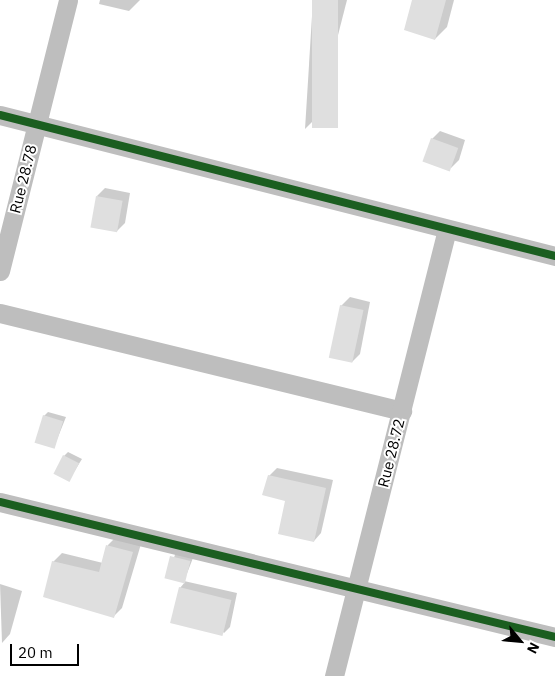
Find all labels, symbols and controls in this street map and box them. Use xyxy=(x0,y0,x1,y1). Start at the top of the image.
street label: Rue 28.78 xyxy=(6,143,40,215)
street label: Rue 28.72 xyxy=(374,417,408,489)
north arrow xyxy=(495,616,545,666)
scale bar xyxy=(12,634,81,666)
text: N xyxy=(523,639,544,657)
text: 20 m xyxy=(18,643,53,662)

